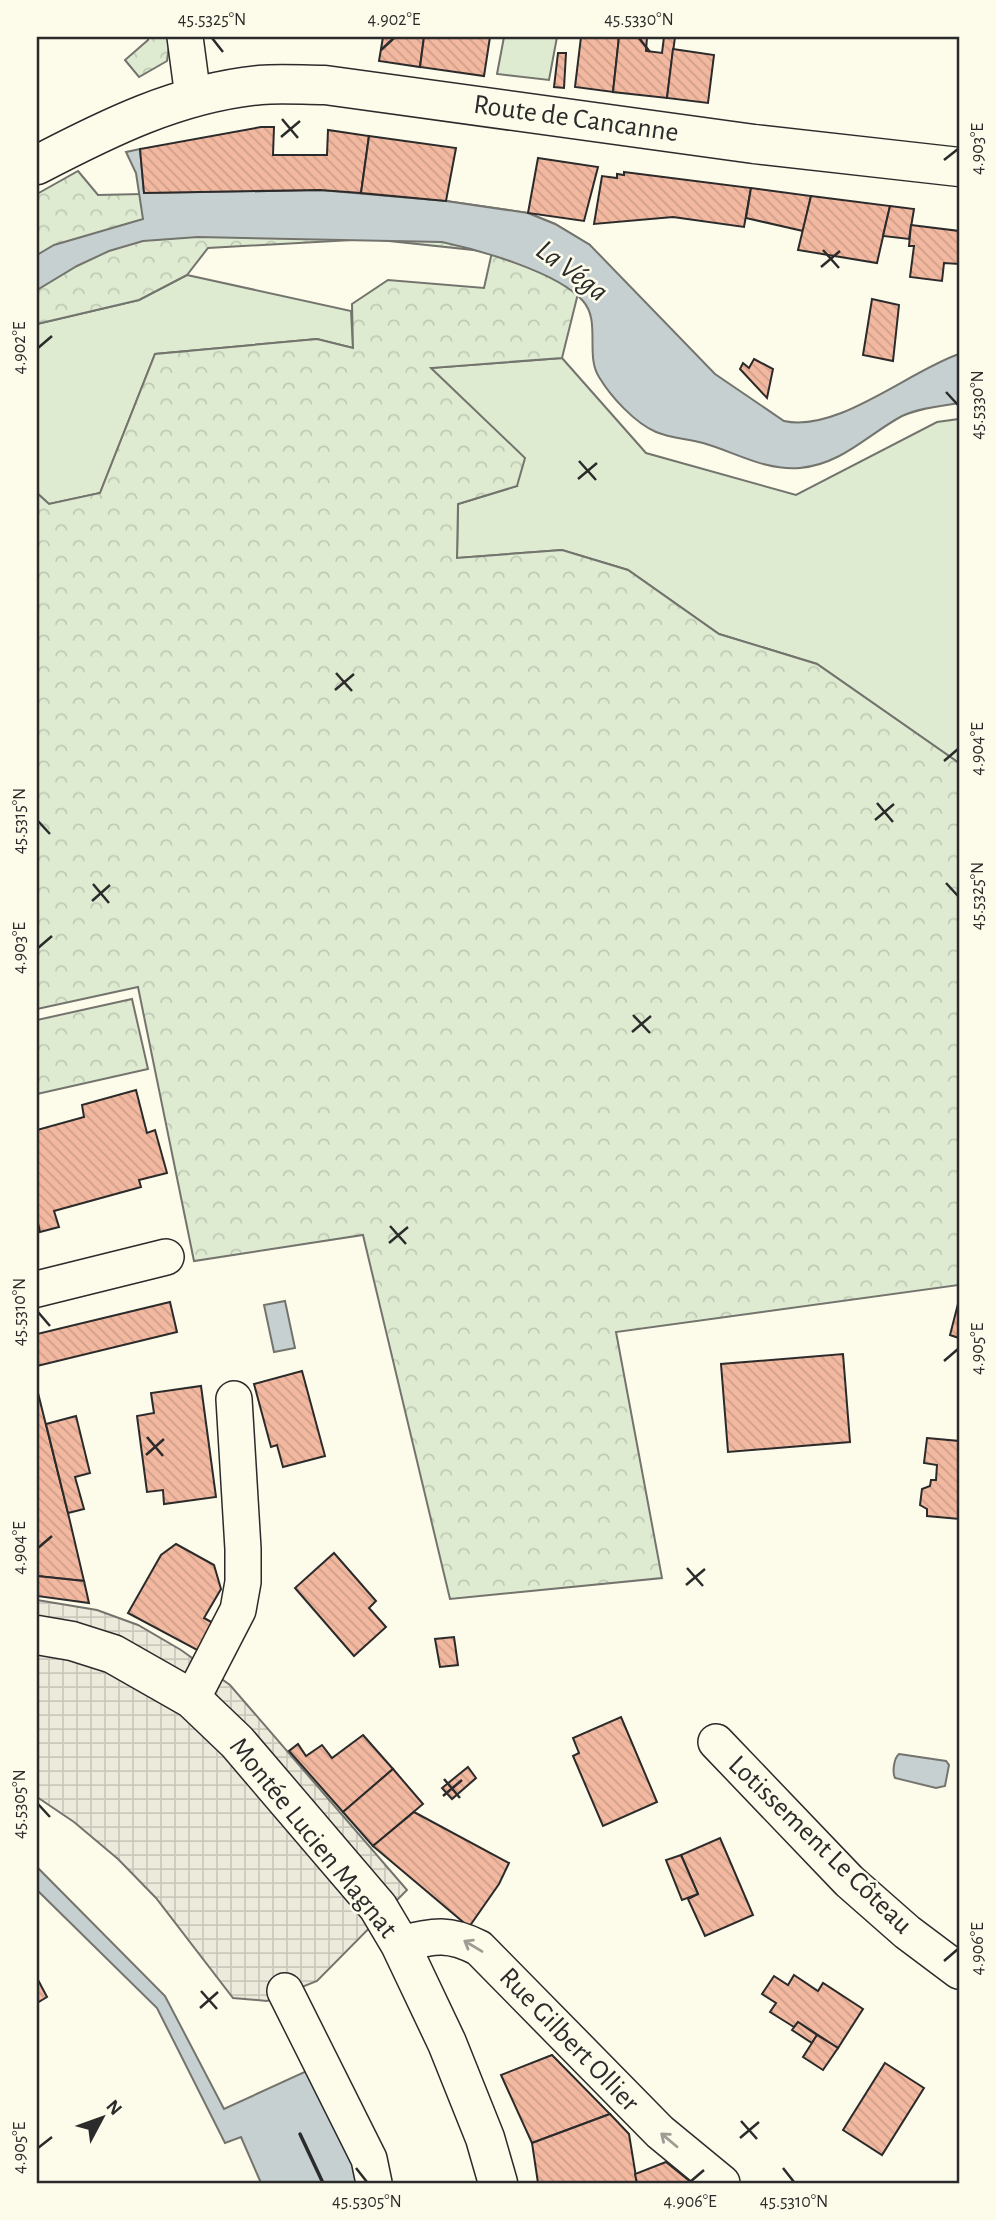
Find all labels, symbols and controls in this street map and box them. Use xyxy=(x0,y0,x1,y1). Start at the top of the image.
text: 45.5325°N xyxy=(178,11,246,29)
text: 4.902°E xyxy=(368,11,421,29)
text: 45.5330°N xyxy=(604,11,674,29)
street label: Route de Cancanne xyxy=(472,91,680,147)
text: 4.903°E xyxy=(969,123,987,175)
water label: La Véga xyxy=(530,235,614,307)
text: 4.902°E xyxy=(11,321,29,374)
text: 45.5330°N xyxy=(969,370,987,440)
text: 4.904°E xyxy=(969,722,987,776)
text: 45.5315°N xyxy=(11,788,29,854)
text: 45.5325°N xyxy=(969,862,987,930)
text: 4.903°E xyxy=(11,922,29,974)
text: 45.5310°N xyxy=(11,1278,29,1346)
text: 4.905°E xyxy=(969,1323,987,1375)
text: 4.904°E xyxy=(11,1521,29,1575)
street label: Montée Lucien Magnat xyxy=(224,1733,402,1943)
street label: Lotissement Le Côteau xyxy=(723,1751,917,1939)
text: 45.5305°N xyxy=(11,1769,29,1839)
text: 4.906°E xyxy=(969,1922,987,1976)
one-way arrow xyxy=(463,1939,483,1953)
street label: Rue Gilbert Ollier xyxy=(494,1963,644,2117)
north arrow xyxy=(66,2084,136,2154)
text: N xyxy=(102,2097,125,2119)
text: 4.905°E xyxy=(11,2122,29,2174)
one-way arrow xyxy=(661,2132,679,2148)
text: 45.5305°N xyxy=(332,2193,402,2211)
text: 4.906°E xyxy=(663,2193,717,2211)
text: 45.5310°N xyxy=(760,2193,828,2211)

